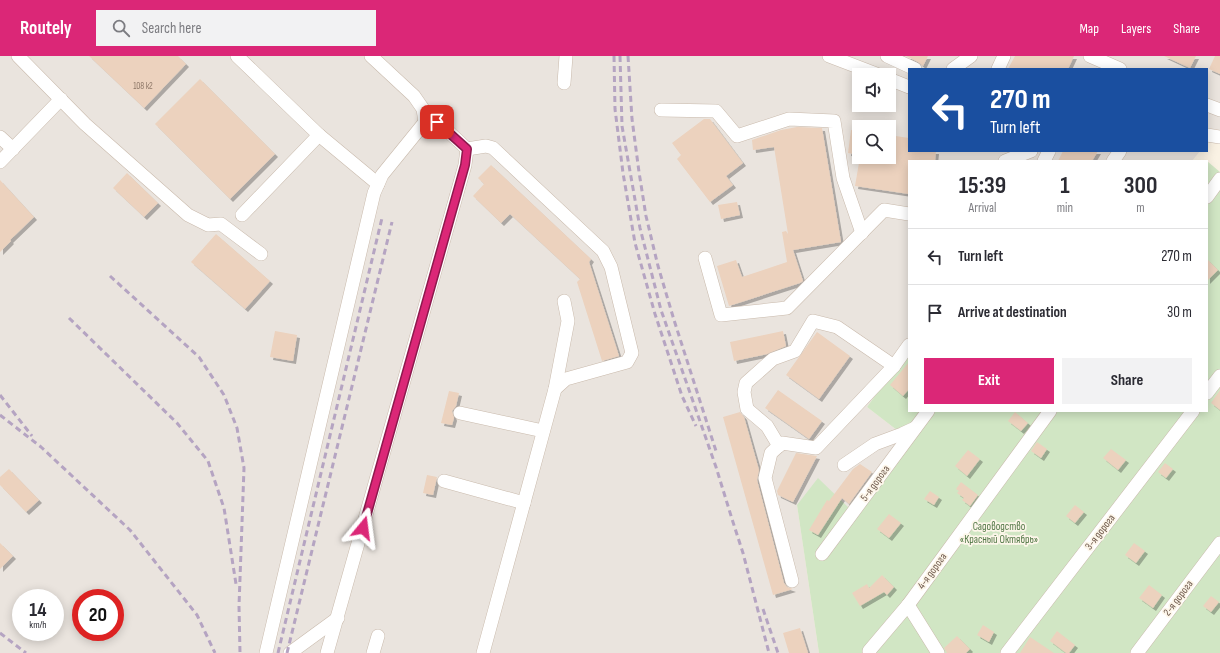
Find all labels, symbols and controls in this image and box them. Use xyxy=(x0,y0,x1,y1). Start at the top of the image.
search box xyxy=(96,10,376,46)
text: Routely xyxy=(20,17,72,40)
icon: search xyxy=(110,17,132,39)
text: Search here xyxy=(142,19,201,38)
text: Map xyxy=(1079,20,1099,37)
text: Layers xyxy=(1121,20,1151,37)
text: Share xyxy=(1173,20,1200,37)
map controls xyxy=(852,68,896,164)
button: sound xyxy=(852,68,896,112)
house number: 108 к2 xyxy=(133,81,153,92)
text: 270 m xyxy=(990,83,1051,116)
icon: left xyxy=(924,84,976,136)
pin xyxy=(420,105,454,139)
icon: arrive xyxy=(426,111,448,133)
text: Turn left xyxy=(990,117,1041,138)
button: search xyxy=(852,120,896,164)
text: 15:39 xyxy=(959,171,1006,200)
text: 1 xyxy=(1060,171,1070,200)
text: 300 xyxy=(1124,171,1157,200)
text: Arrival xyxy=(968,200,996,216)
text: min xyxy=(1057,200,1073,216)
text: m xyxy=(1136,200,1145,216)
icon: left xyxy=(924,246,946,268)
text: Turn left xyxy=(958,247,1003,266)
text: 270 m xyxy=(1161,247,1192,266)
icon: arrive xyxy=(924,302,946,324)
text: Arrive at destination xyxy=(958,303,1067,322)
text: 30 m xyxy=(1167,303,1192,322)
button: Exit xyxy=(924,358,1054,404)
button: Share xyxy=(1062,358,1192,404)
street label: 5-я дорога xyxy=(858,463,892,503)
position arrow xyxy=(342,507,384,549)
street label: 3-я дорога xyxy=(1082,512,1118,552)
park label: Садоводство «Красный Октябрь» xyxy=(960,520,1038,546)
street label: 4-я дорога xyxy=(915,550,949,592)
street label: 2-я дорога xyxy=(1160,578,1196,618)
speed limit sign: 20 xyxy=(72,589,124,641)
text: 14 xyxy=(29,598,47,622)
text: km/h xyxy=(29,619,47,631)

